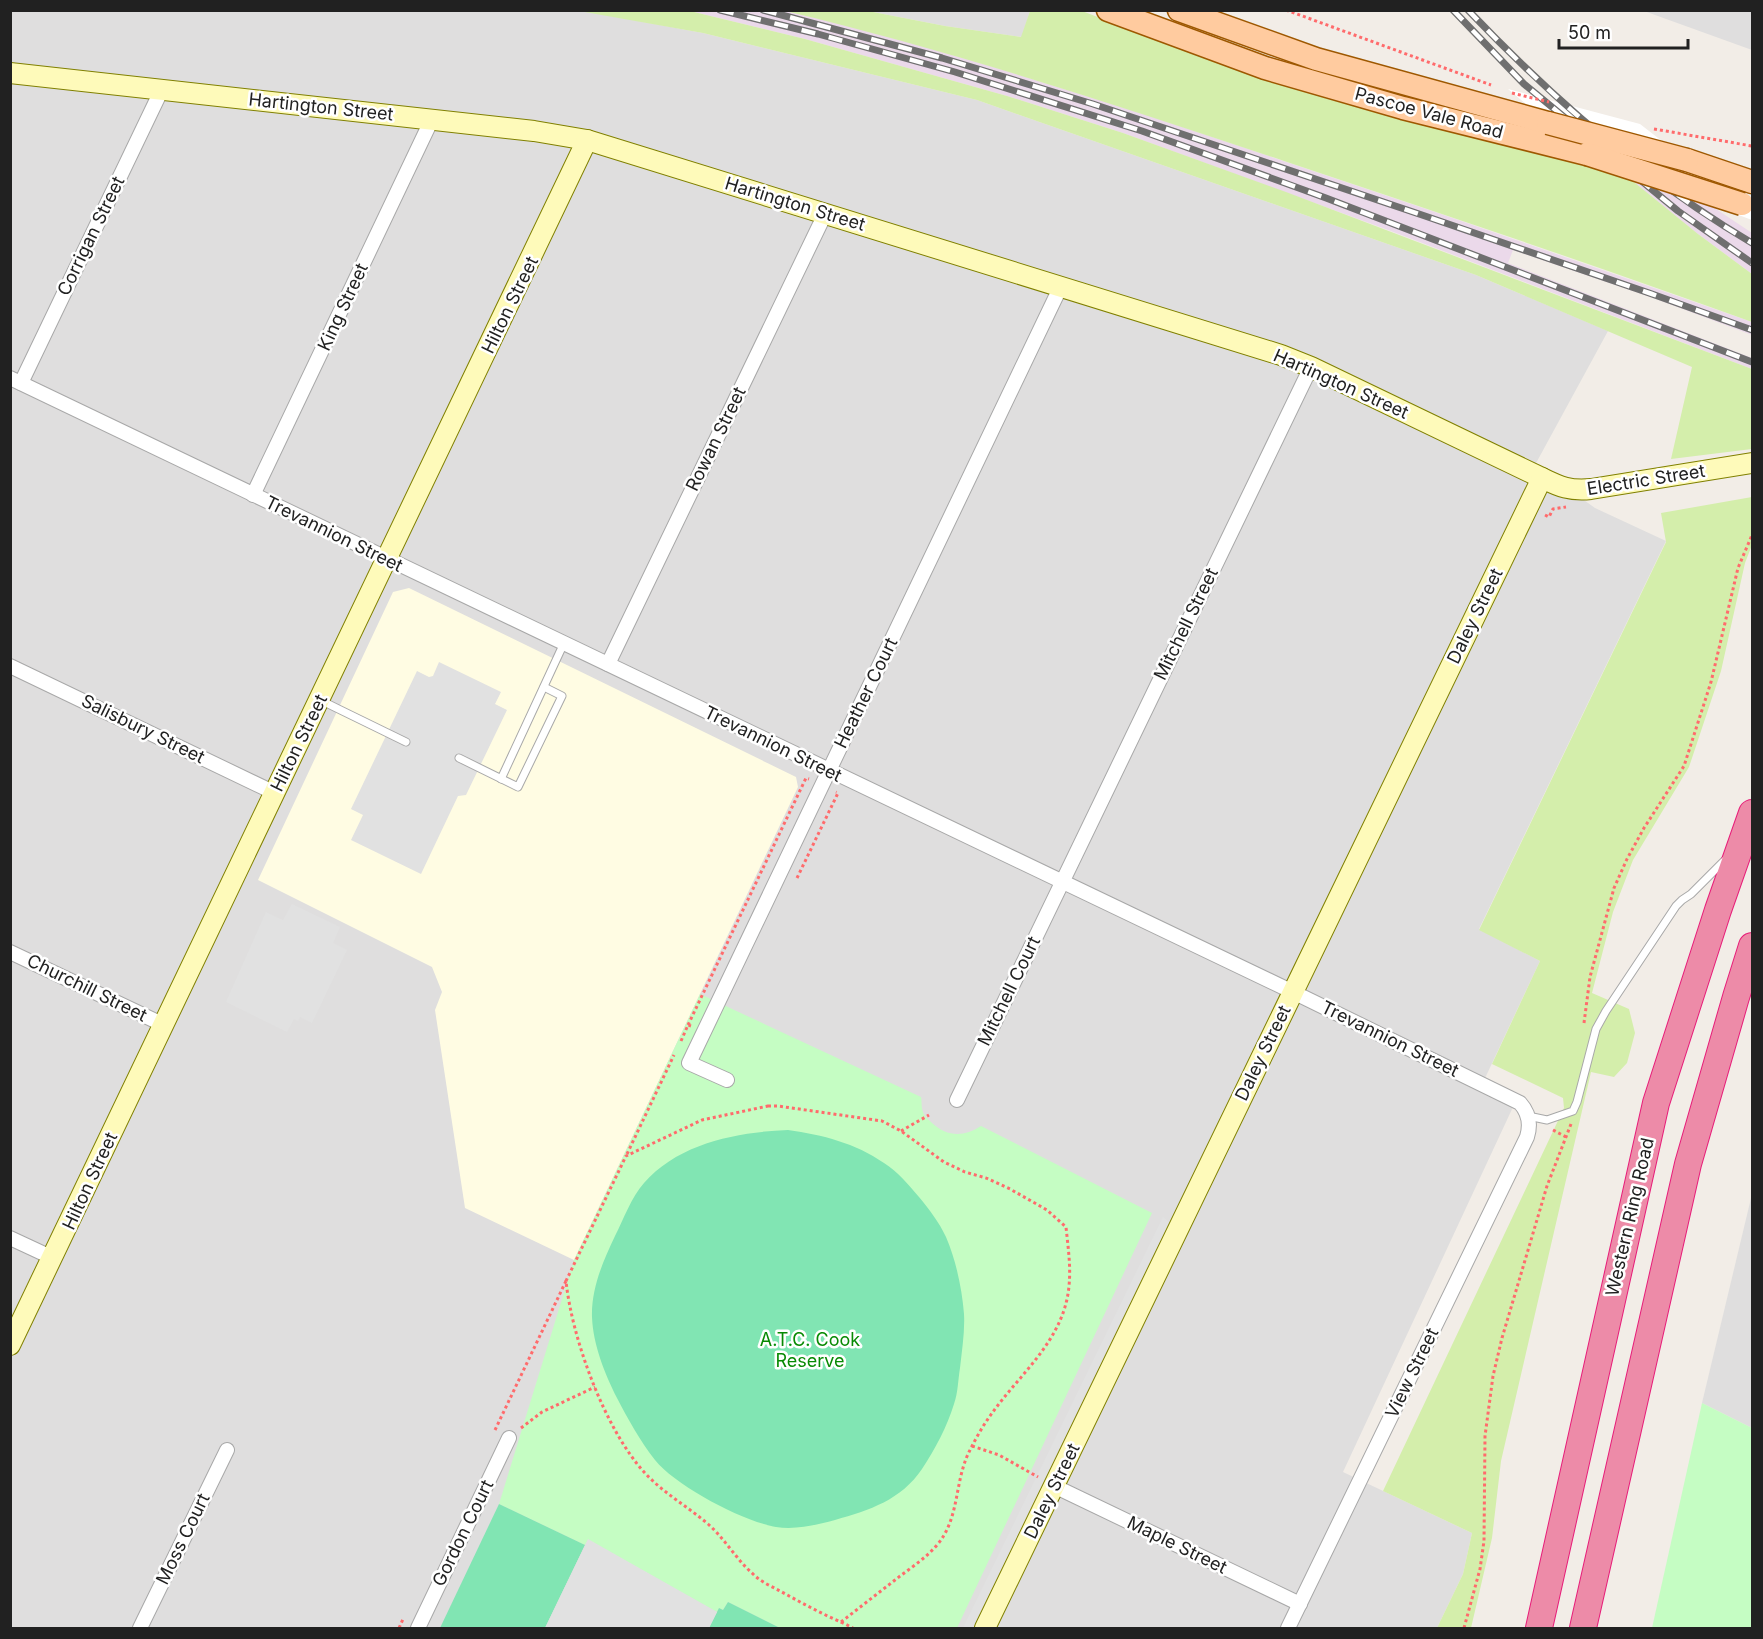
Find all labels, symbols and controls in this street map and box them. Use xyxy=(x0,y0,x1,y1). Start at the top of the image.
scale bar xyxy=(1559,12,1688,50)
text: 50 m xyxy=(1568,22,1611,43)
street label: Pascoe Vale Road xyxy=(1353,83,1506,142)
street label: Hartington Street xyxy=(248,88,395,125)
street label: Hartington Street xyxy=(723,172,868,235)
street label: Corrigan Street xyxy=(53,173,129,299)
street label: Hilton Street xyxy=(477,253,542,357)
street label: King Street xyxy=(313,260,372,354)
street label: Hartington Street xyxy=(1270,344,1412,423)
street label: Rowan Street xyxy=(681,383,750,494)
street label: Electric Street xyxy=(1585,460,1707,499)
street label: Trevannion Street xyxy=(262,491,406,576)
street label: Mitchell Street xyxy=(1149,564,1222,683)
street label: Daley Street xyxy=(1442,565,1507,667)
street label: Heather Court xyxy=(830,634,901,752)
street label: Salisbury Street xyxy=(78,690,208,768)
street label: Hilton Street xyxy=(266,691,331,795)
street label: Trevannion Street xyxy=(701,701,845,786)
street label: Mitchell Court xyxy=(973,933,1044,1049)
street label: Churchill Street xyxy=(24,949,151,1026)
street label: Trevannion Street xyxy=(1318,996,1462,1081)
street label: Daley Street xyxy=(1230,1002,1295,1104)
street label: Hilton Street xyxy=(58,1129,121,1233)
street label: Western Ring Road xyxy=(1601,1136,1658,1298)
street label: View Street xyxy=(1381,1324,1442,1421)
park label: A.T.C. Cook Reserve xyxy=(760,1329,860,1371)
street label: Daley Street xyxy=(1019,1440,1084,1542)
street label: Gordon Court xyxy=(428,1476,497,1589)
street label: Moss Court xyxy=(151,1490,214,1588)
street label: Maple Street xyxy=(1124,1511,1230,1578)

